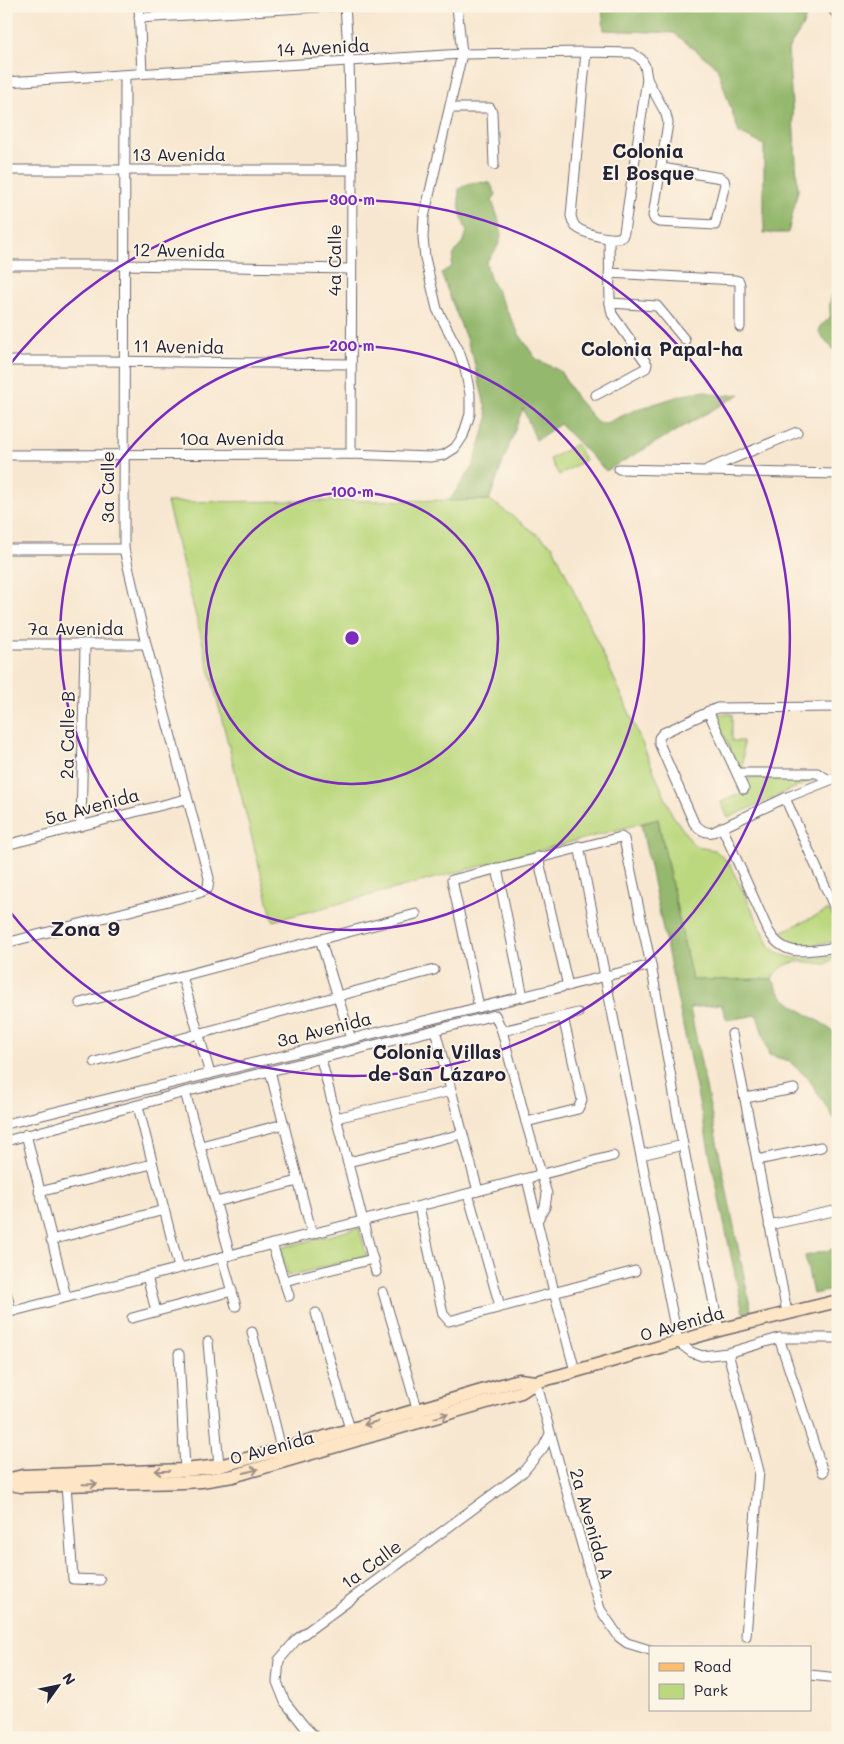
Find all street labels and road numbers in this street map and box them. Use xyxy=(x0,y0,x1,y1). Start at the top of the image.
street label: 14 Avenida xyxy=(276,33,370,61)
street label: 13 Avenida xyxy=(132,142,226,166)
street label: 4a Calle xyxy=(322,224,346,296)
street label: 12 Avenida xyxy=(132,237,226,263)
street label: 11 Avenida xyxy=(133,333,225,359)
street label: 10a Avenida xyxy=(179,426,285,450)
street label: 3a Calle xyxy=(95,451,119,523)
street label: 7a Avenida xyxy=(28,616,124,640)
street label: 2a Calle B xyxy=(54,691,80,779)
street label: 5a Avenida xyxy=(42,782,142,830)
street label: 3a Avenida xyxy=(274,1006,374,1052)
street label: 0 Avenida xyxy=(637,1300,727,1346)
street label: 0 Avenida xyxy=(227,1424,317,1470)
street label: 2a Avenida A xyxy=(565,1466,619,1582)
street label: 1a Calle xyxy=(336,1534,406,1594)

